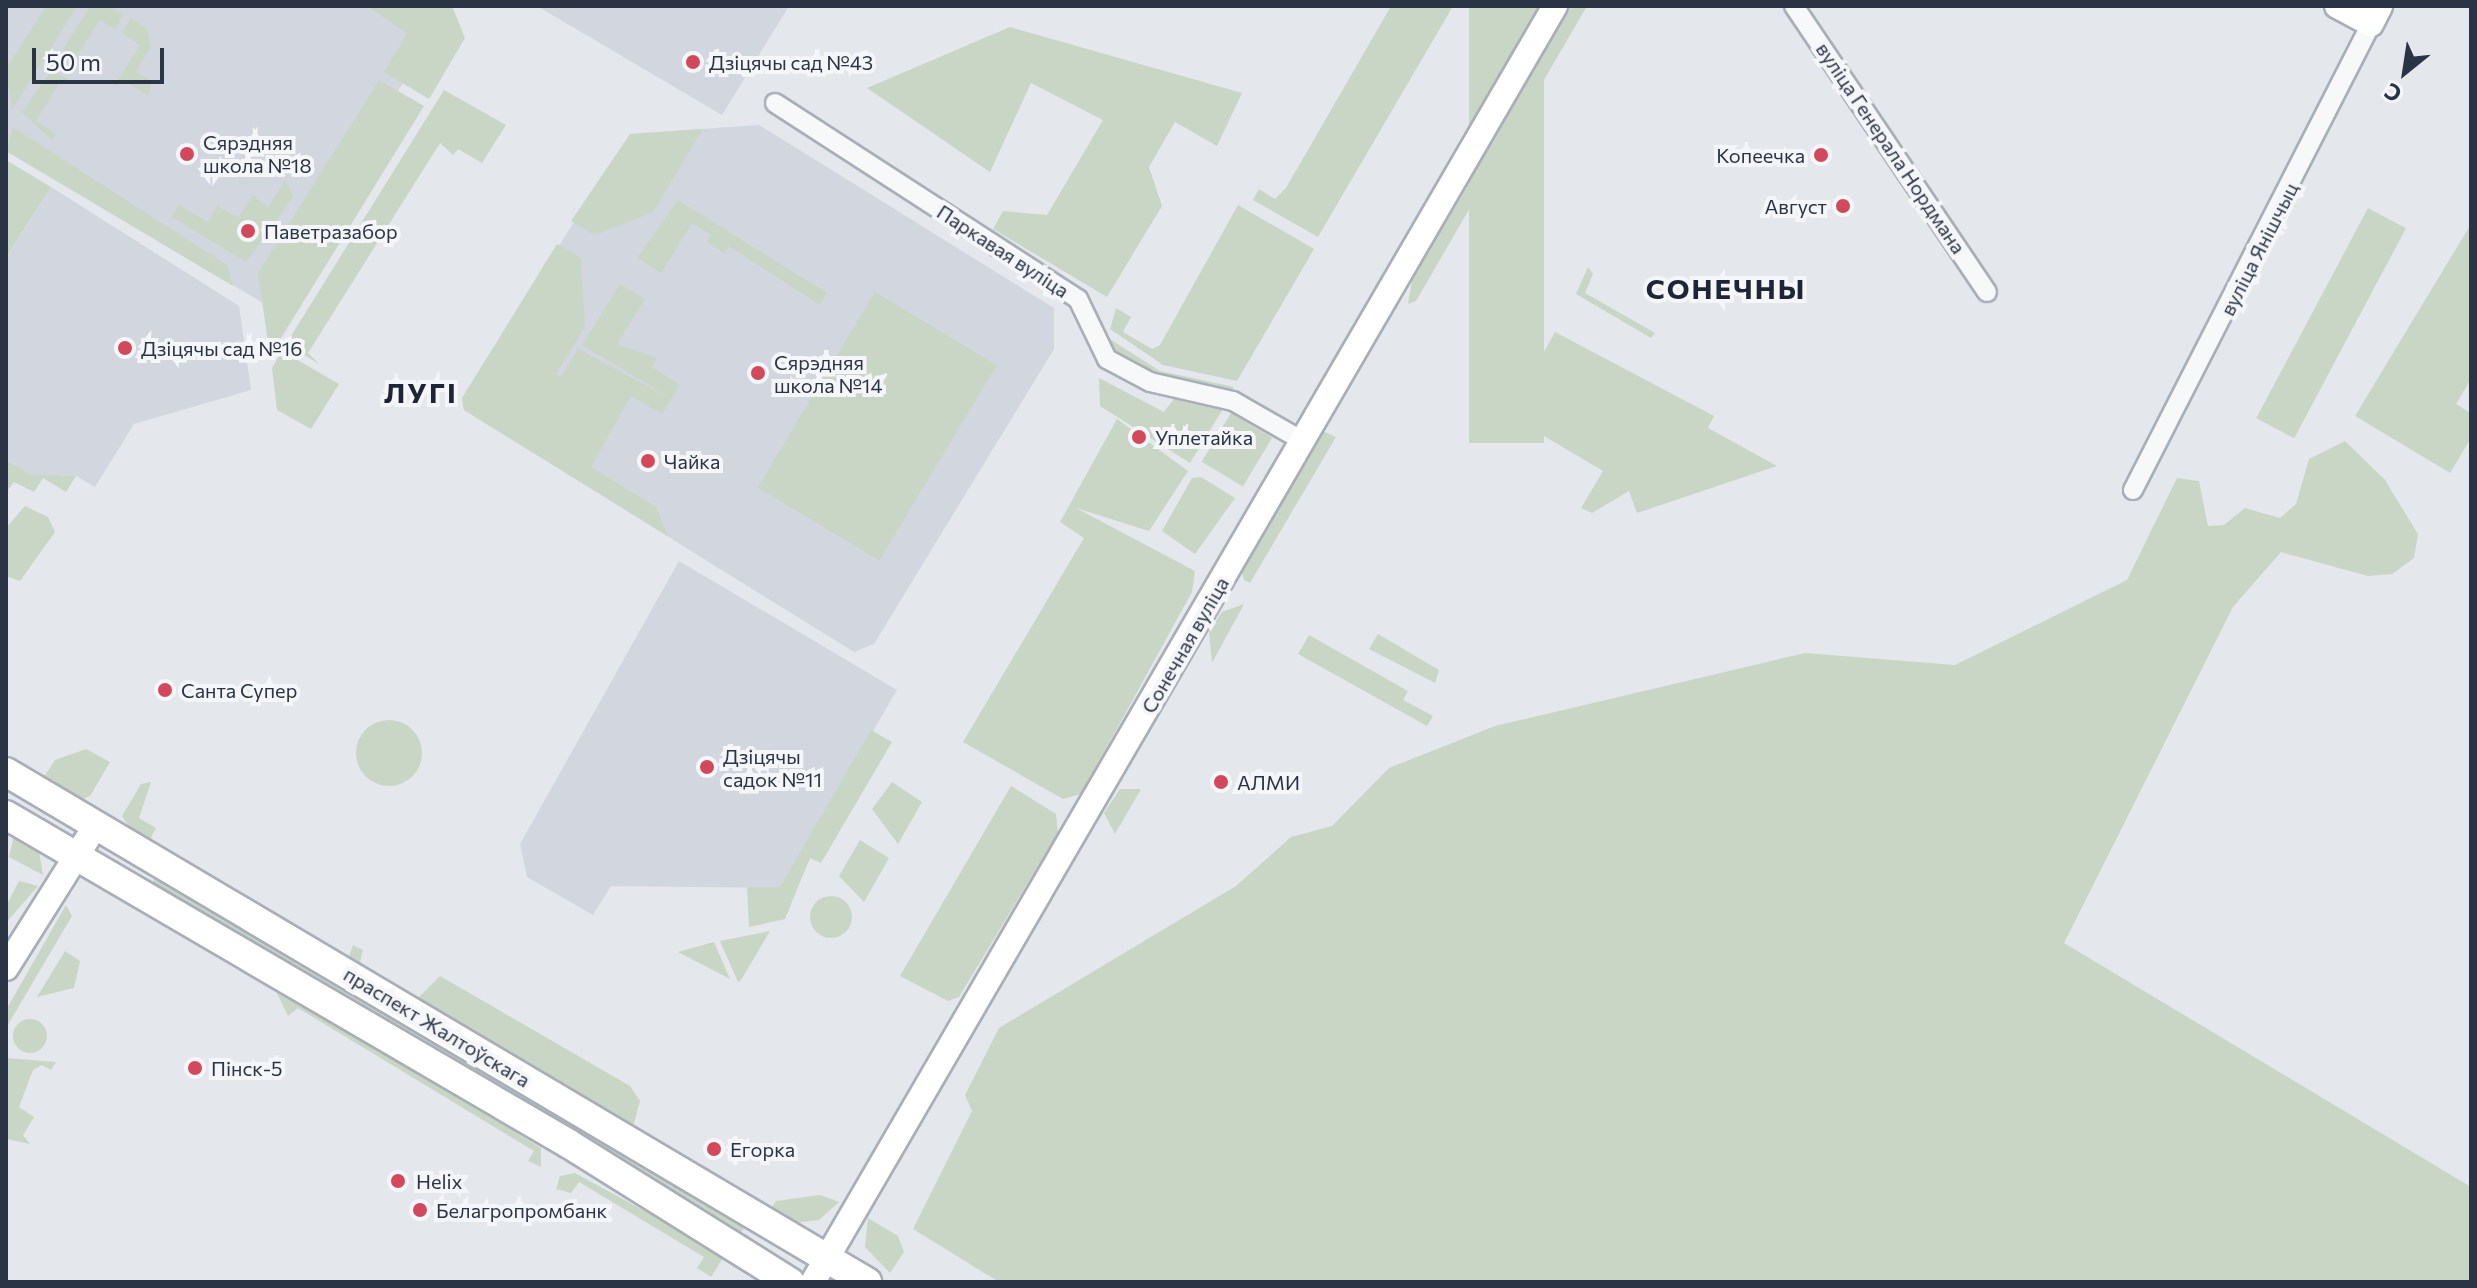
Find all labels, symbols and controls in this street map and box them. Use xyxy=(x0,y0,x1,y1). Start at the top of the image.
scale bar xyxy=(36,32,168,82)
north arrow xyxy=(2365,32,2445,112)
street label: вуліца Генерала Нордмана xyxy=(1811,38,1971,258)
text: 50 m xyxy=(46,47,101,76)
place label: Дзіцячы сад №43 xyxy=(709,50,873,74)
marker: Дзіцячы сад №43 xyxy=(684,53,702,71)
text: С xyxy=(2379,78,2406,109)
place label: Сярэдняя школа №18 xyxy=(203,130,312,177)
place label: Копеечка xyxy=(1716,143,1805,167)
marker: Сярэдняя школа №18 xyxy=(178,145,196,163)
marker: Копеечка xyxy=(1812,146,1830,164)
street label: вуліца Янішчыц xyxy=(2215,179,2303,319)
place label: Август xyxy=(1765,194,1827,218)
marker: Август xyxy=(1834,197,1852,215)
street label: Паркавая вуліца xyxy=(933,199,1073,303)
place label: Паветразабор xyxy=(264,219,398,243)
marker: Паветразабор xyxy=(239,222,257,240)
district label: СОНЕЧНЫ xyxy=(1646,271,1806,305)
place label: Дзіцячы сад №16 xyxy=(141,336,302,360)
marker: Дзіцячы сад №16 xyxy=(116,339,134,357)
place label: Сярэдняя школа №14 xyxy=(774,350,882,397)
marker: Сярэдняя школа №14 xyxy=(749,364,767,382)
district label: ЛУГІ xyxy=(384,375,458,409)
place label: Уплетайка xyxy=(1155,425,1253,449)
marker: Уплетайка xyxy=(1130,428,1148,446)
place label: Чайка xyxy=(664,449,720,473)
marker: Чайка xyxy=(639,452,657,470)
street label: Сонечная вуліца xyxy=(1136,573,1234,717)
place label: Санта Супер xyxy=(181,678,297,702)
marker: Санта Супер xyxy=(156,681,174,699)
place label: Дзіцячы садок №11 xyxy=(723,744,822,791)
marker: Дзіцячы садок №11 xyxy=(698,758,716,776)
place label: АЛМИ xyxy=(1237,770,1300,794)
marker: АЛМИ xyxy=(1212,773,1230,791)
street label: праспект Жалтоўскага xyxy=(340,962,534,1092)
place label: Пінск-5 xyxy=(211,1056,283,1080)
marker: Пінск-5 xyxy=(186,1059,204,1077)
place label: Егорка xyxy=(730,1137,795,1161)
marker: Егорка xyxy=(705,1140,723,1158)
place label: Helix xyxy=(416,1169,462,1193)
marker: Helix xyxy=(387,1170,409,1192)
place label: Белагропромбанк xyxy=(436,1198,607,1222)
marker: Белагропромбанк xyxy=(411,1201,429,1219)

